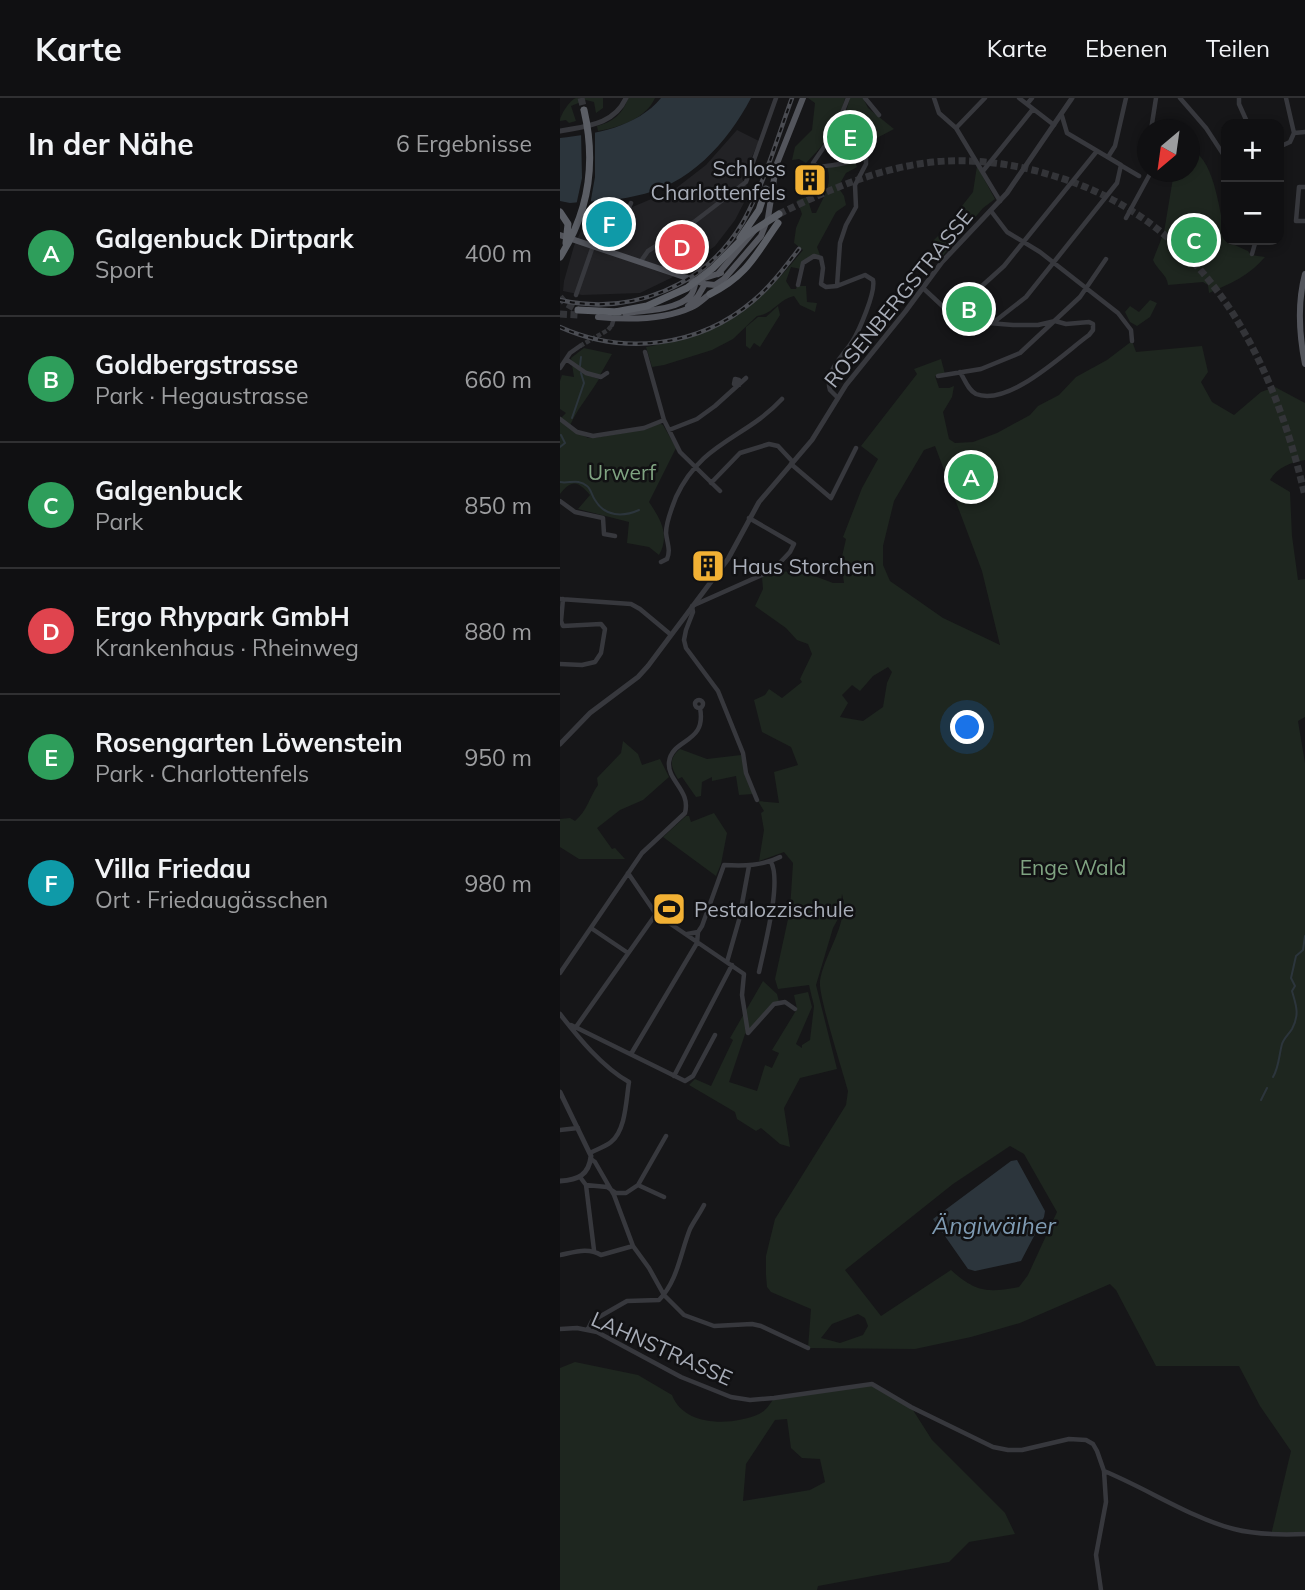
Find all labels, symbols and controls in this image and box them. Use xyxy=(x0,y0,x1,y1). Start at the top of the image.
text: Karte xyxy=(35,28,122,69)
text: Karte xyxy=(987,33,1047,63)
text: Ebenen xyxy=(1085,33,1168,63)
text: Teilen xyxy=(1206,33,1270,63)
pin: E xyxy=(827,111,873,163)
north arrow xyxy=(1137,119,1200,182)
map controls xyxy=(1221,119,1284,245)
button: + xyxy=(1221,119,1284,182)
text: In der Nähe xyxy=(28,125,194,163)
text: 6 Ergebnisse xyxy=(396,129,532,158)
place label: Schloss Charlottenfels xyxy=(651,155,786,205)
building icon: Schloss Charlottenfels xyxy=(791,161,829,199)
button: − xyxy=(1221,182,1284,245)
pin: F xyxy=(586,198,632,250)
street label: ROSENBERGSTRASSE xyxy=(818,204,978,392)
pin: C xyxy=(1171,214,1217,266)
pin: D xyxy=(659,221,705,273)
text: Galgenbuck Dirtpark xyxy=(95,222,354,255)
text: A xyxy=(42,239,60,268)
text: 400 m xyxy=(464,239,532,268)
text: Sport xyxy=(95,255,153,284)
pin: B xyxy=(946,283,992,335)
text: Goldbergstrasse xyxy=(95,348,298,381)
text: B xyxy=(43,365,59,394)
text: 660 m xyxy=(464,365,532,394)
text: Park · Hegaustrasse xyxy=(95,381,309,410)
pin: A xyxy=(948,451,994,503)
park label: Urwerf xyxy=(588,459,657,485)
text: Galgenbuck xyxy=(95,474,242,507)
text: C xyxy=(43,491,59,520)
text: 850 m xyxy=(464,491,532,520)
text: Park xyxy=(95,507,143,536)
building icon: Haus Storchen xyxy=(689,547,727,585)
place label: Haus Storchen xyxy=(732,553,875,579)
text: Ergo Rhypark GmbH xyxy=(95,600,350,633)
text: D xyxy=(42,617,60,646)
text: 880 m xyxy=(464,617,532,646)
text: Krankenhaus · Rheinweg xyxy=(95,633,359,662)
your location xyxy=(950,710,984,744)
text: Rosengarten Löwenstein xyxy=(95,726,403,759)
text: E xyxy=(44,743,58,772)
text: 950 m xyxy=(464,743,532,772)
text: Park · Charlottenfels xyxy=(95,759,309,788)
text: Villa Friedau xyxy=(95,852,251,885)
park label: Enge Wald xyxy=(1020,854,1126,880)
text: F xyxy=(44,869,58,898)
text: 980 m xyxy=(464,869,532,898)
text: Ort · Friedaugässchen xyxy=(95,885,328,914)
sports icon: Pestalozzischule xyxy=(650,890,688,928)
place label: Pestalozzischule xyxy=(694,896,854,922)
water label: Ängiwäiher xyxy=(931,1211,1057,1240)
street label: LAHNSTRASSE xyxy=(587,1305,737,1391)

